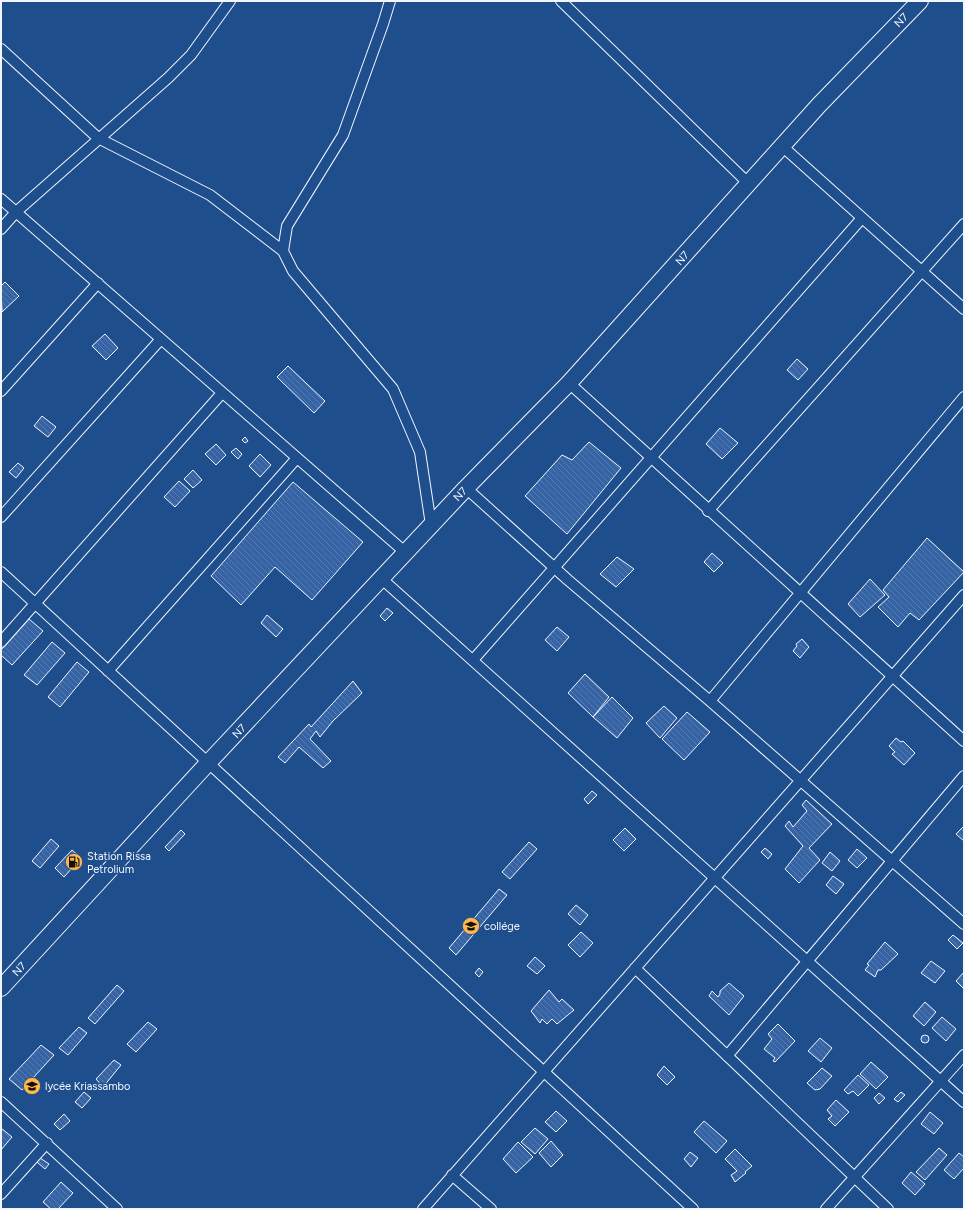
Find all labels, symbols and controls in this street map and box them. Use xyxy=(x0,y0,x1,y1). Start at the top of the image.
street label: N7 xyxy=(892,11,911,30)
street label: N7 xyxy=(673,249,692,268)
street label: N7 xyxy=(451,485,470,504)
street label: N7 xyxy=(230,722,249,741)
place label: Station Rissa Petrolium xyxy=(87,850,151,876)
fuel station icon: Station Rissa Petrolium xyxy=(64,852,84,872)
school or university icon: collége xyxy=(461,916,481,936)
place label: collége xyxy=(484,920,520,933)
street label: N7 xyxy=(10,960,29,979)
school or university icon: lycée Kriassambo xyxy=(22,1076,42,1096)
place label: lycée Kriassambo xyxy=(45,1080,130,1093)

